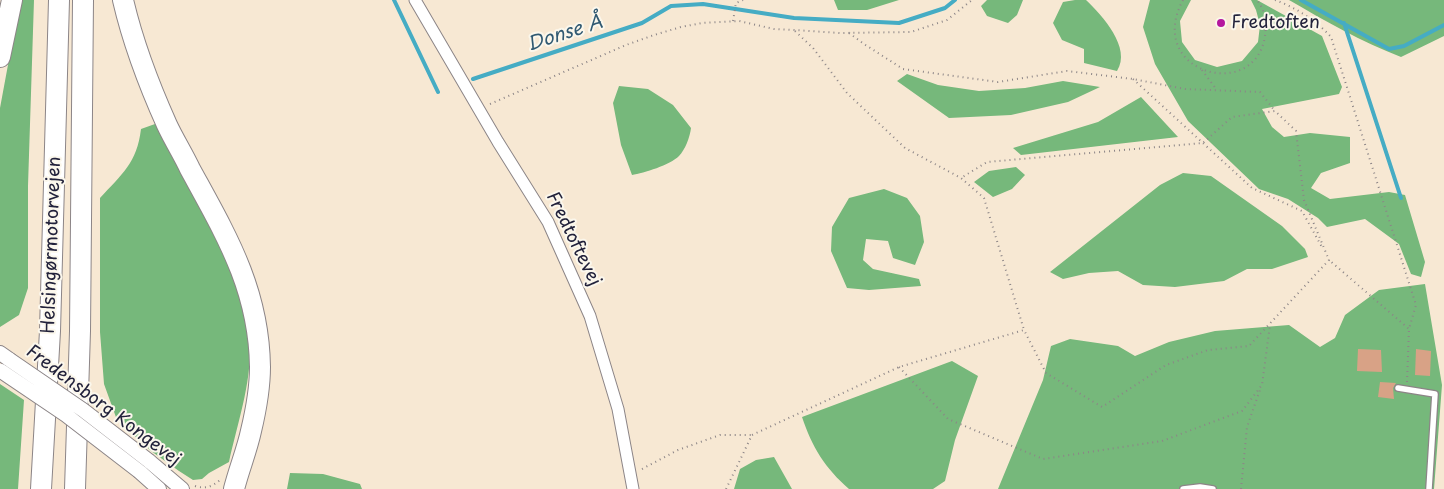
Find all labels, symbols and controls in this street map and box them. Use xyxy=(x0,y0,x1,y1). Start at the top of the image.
water label: Donse Å xyxy=(524,11,606,57)
place label: Fredtoften xyxy=(1231,12,1320,34)
marker: Fredtoften xyxy=(1215,17,1227,29)
street label: Helsingørmotorvejen xyxy=(38,156,66,334)
street label: Fredtoftevej xyxy=(541,188,605,290)
street label: Fredensborg Kongevej xyxy=(22,341,184,471)

